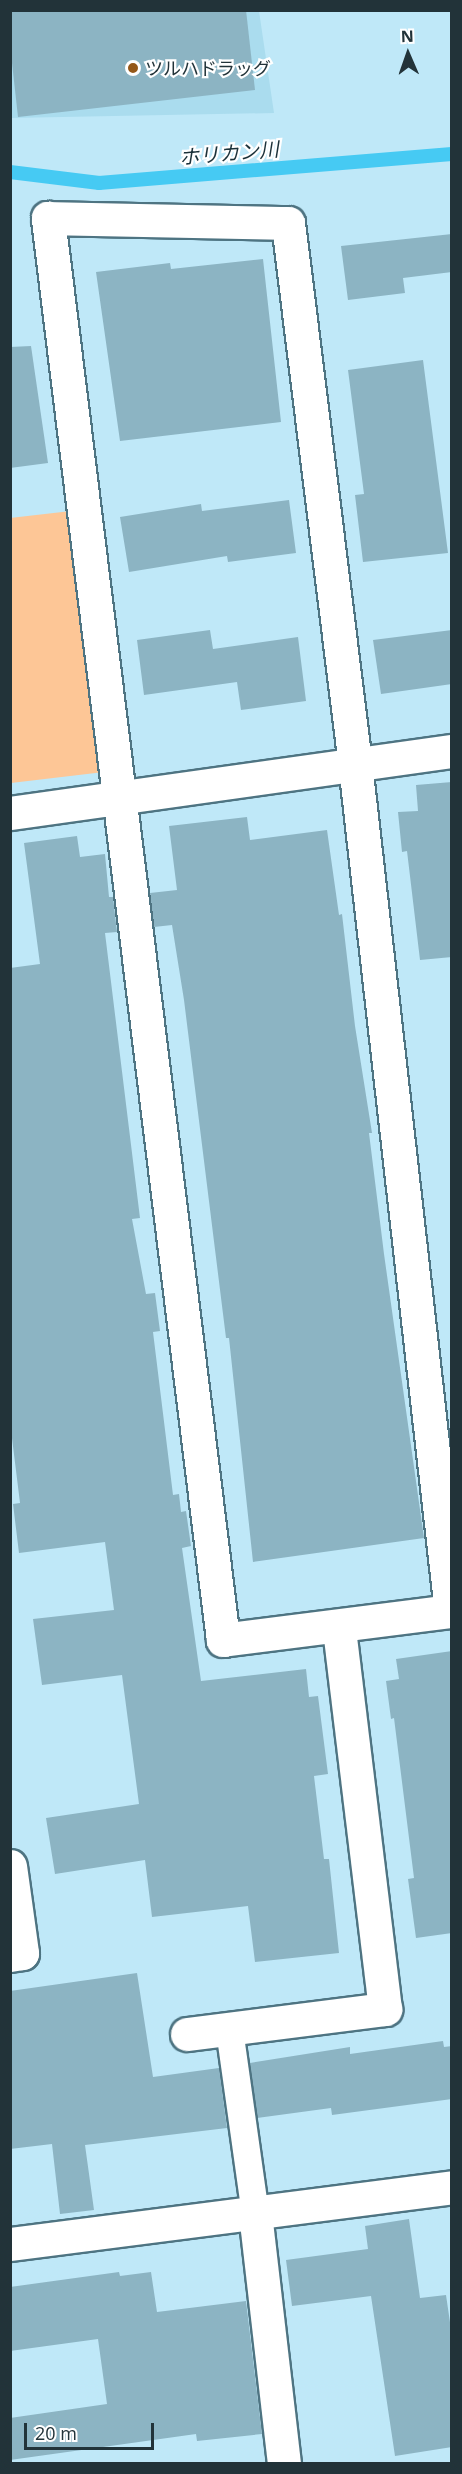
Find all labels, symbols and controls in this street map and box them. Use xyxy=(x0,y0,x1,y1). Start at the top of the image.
north arrow xyxy=(378,24,438,84)
text: N xyxy=(400,25,414,47)
place label: ツルハドラッグ xyxy=(145,57,271,79)
marker: ツルハドラッグ xyxy=(126,61,140,75)
water label: ホリカン川 xyxy=(178,137,280,169)
scale bar xyxy=(27,2411,158,2449)
text: 20 m xyxy=(35,2421,77,2445)

